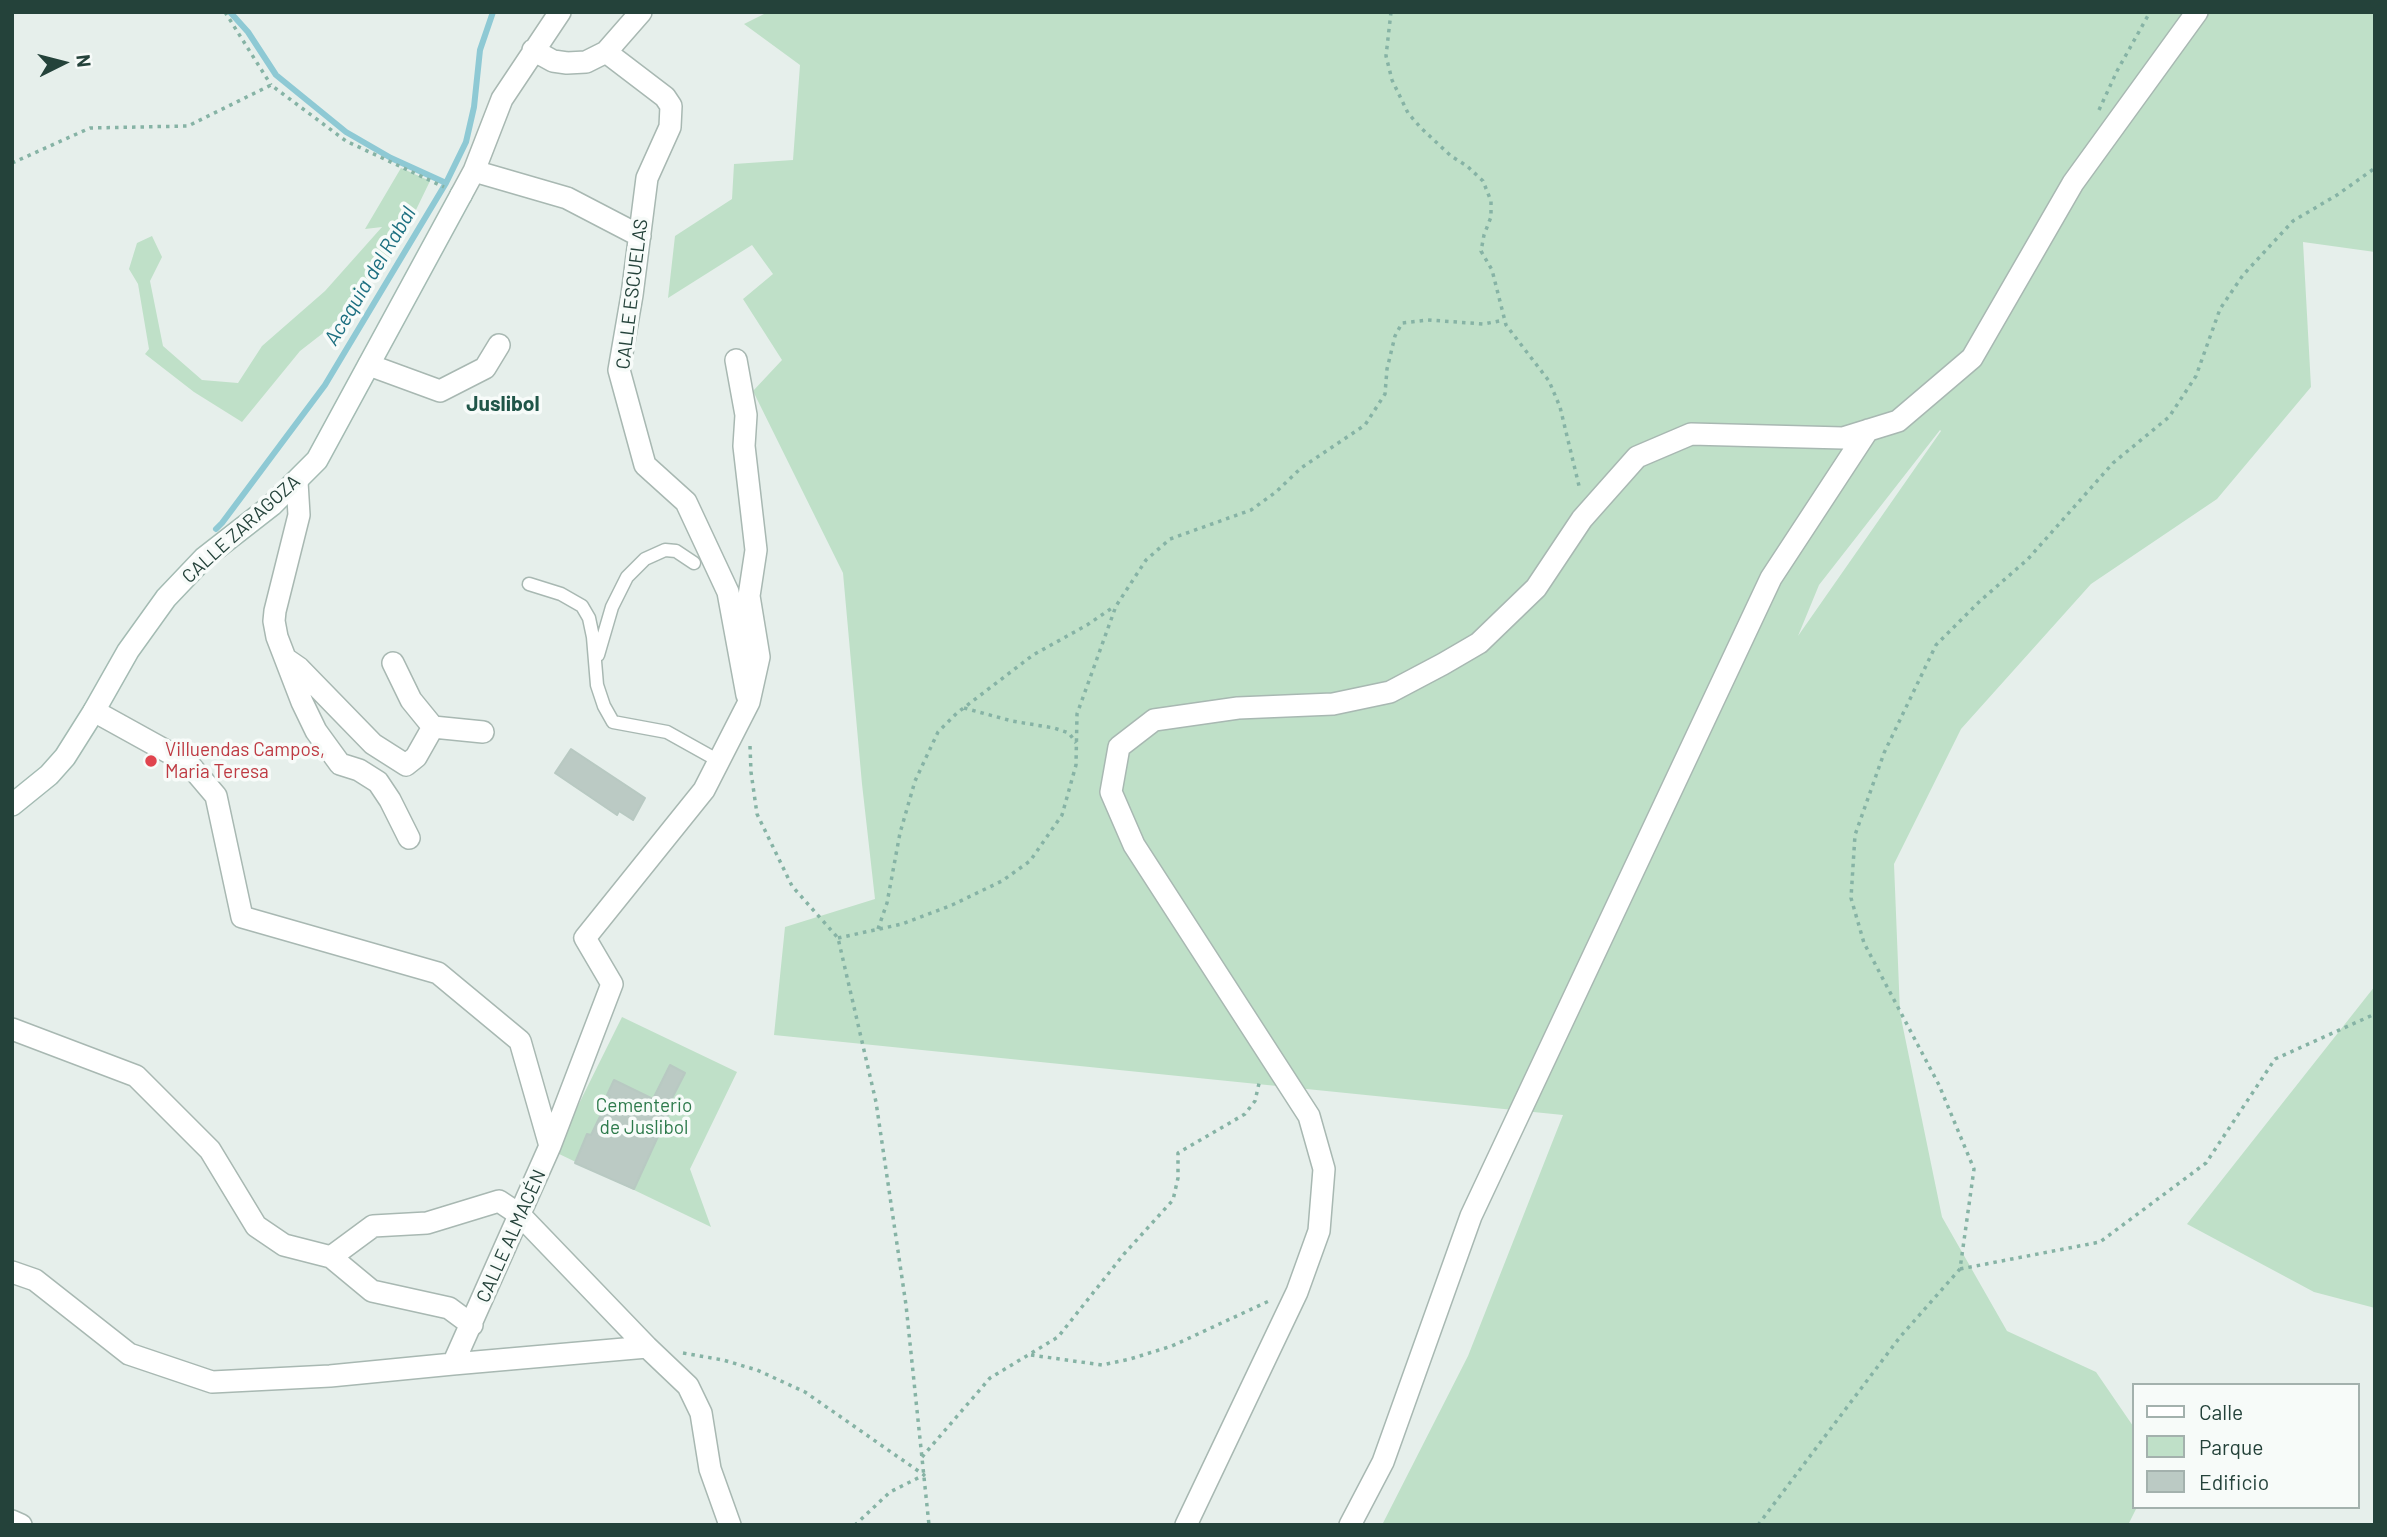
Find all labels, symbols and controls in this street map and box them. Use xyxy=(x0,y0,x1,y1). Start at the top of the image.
north arrow xyxy=(28,28,98,98)
text: N xyxy=(72,53,96,68)
water label: Acequia del Rabal xyxy=(319,202,421,350)
street label: CALLE ESCUELAS xyxy=(611,217,653,371)
district label: Juslibol xyxy=(466,391,540,417)
street label: CALLE ZARAGOZA xyxy=(177,470,305,588)
place label: Villuendas Campos, Maria Teresa xyxy=(165,739,325,783)
marker: Villuendas Campos, Maria Teresa xyxy=(143,753,159,769)
park label: Cementerio de Juslibol xyxy=(596,1095,692,1139)
street label: CALLE ALMACÉN xyxy=(472,1166,550,1306)
legend xyxy=(2132,1383,2359,1509)
text: Calle xyxy=(2199,1399,2243,1424)
text: Parque xyxy=(2199,1434,2264,1459)
text: Edificio xyxy=(2199,1469,2269,1494)

